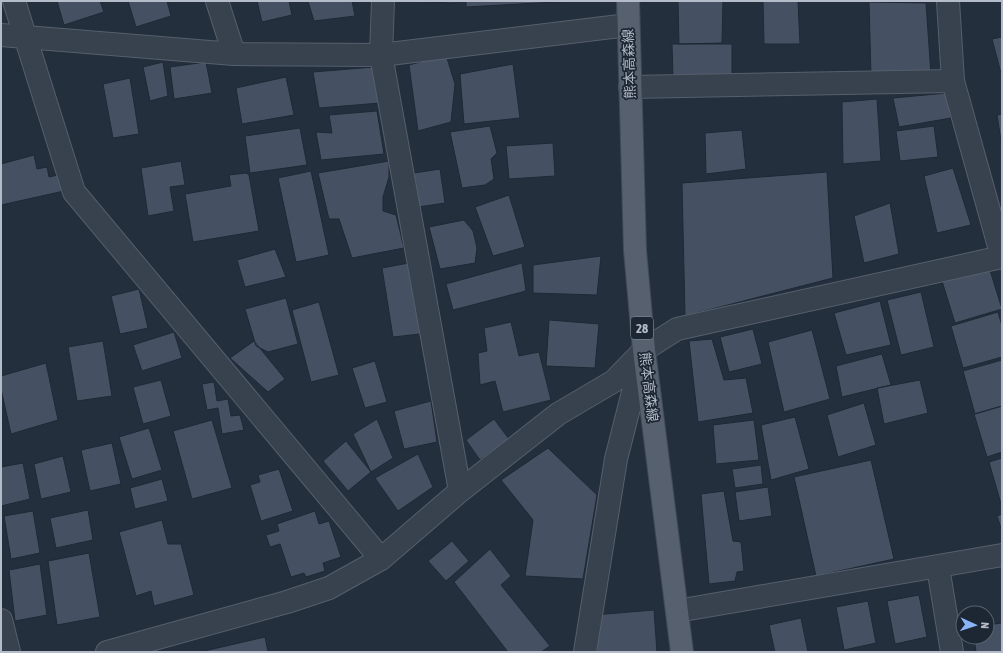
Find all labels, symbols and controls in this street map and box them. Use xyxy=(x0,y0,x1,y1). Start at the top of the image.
street label: 熊本高森線 xyxy=(620,29,638,99)
road number: 28 xyxy=(631,317,653,339)
street label: 熊本高森線 xyxy=(637,351,661,423)
north arrow xyxy=(955,605,995,645)
text: N xyxy=(979,622,991,629)

